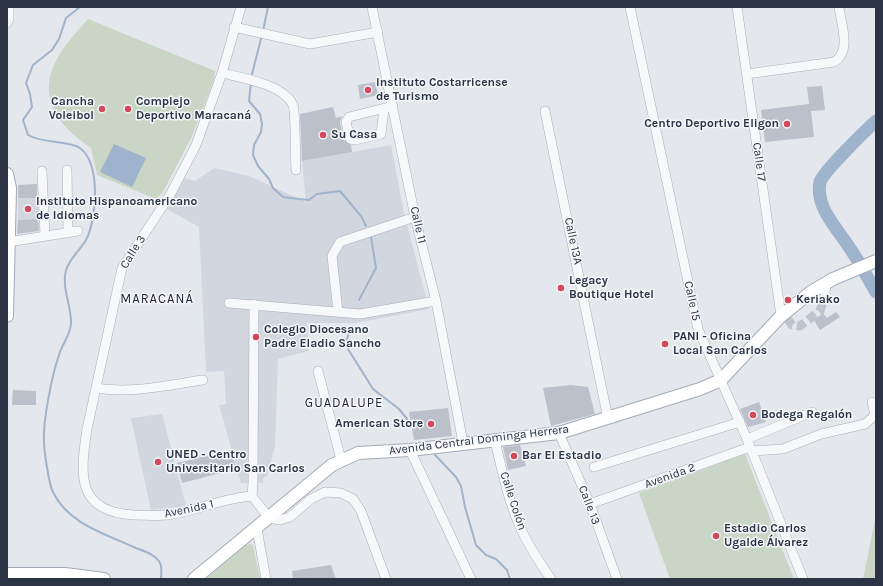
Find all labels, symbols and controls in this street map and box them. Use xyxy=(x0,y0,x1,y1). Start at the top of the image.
place label: Instituto Costarricense de Turismo xyxy=(376,76,508,104)
marker: Instituto Costarricense de Turismo xyxy=(363,85,373,95)
place label: Cancha Voleibol xyxy=(49,95,94,123)
place label: Complejo Deportivo Maracaná xyxy=(136,95,251,123)
marker: Cancha Voleibol xyxy=(97,104,107,114)
marker: Complejo Deportivo Maracaná xyxy=(123,104,133,114)
place label: Centro Deportivo Eligon xyxy=(644,117,779,131)
marker: Centro Deportivo Eligon xyxy=(782,119,792,129)
place label: Su Casa xyxy=(331,128,377,142)
marker: Su Casa xyxy=(318,130,328,140)
street label: Calle 17 xyxy=(749,142,769,182)
place label: Instituto Hispanoamericano de Idiomas xyxy=(36,195,197,223)
marker: Instituto Hispanoamericano de Idiomas xyxy=(23,204,33,214)
street label: Calle 11 xyxy=(407,205,429,245)
street label: Calle 13A xyxy=(561,216,585,266)
street label: Calle 3 xyxy=(117,233,149,271)
place label: Legacy Boutique Hotel xyxy=(569,274,654,302)
street label: Calle 15 xyxy=(681,280,703,322)
marker: Legacy Boutique Hotel xyxy=(556,283,566,293)
district label: MARACANÁ xyxy=(120,291,194,307)
place label: Keriako xyxy=(796,293,840,307)
marker: Keriako xyxy=(783,295,793,305)
place label: Colegio Diocesano Padre Eladio Sancho xyxy=(264,323,381,351)
place label: PANI - Oficina Local San Carlos xyxy=(673,330,767,358)
marker: Colegio Diocesano Padre Eladio Sancho xyxy=(251,332,261,342)
marker: PANI - Oficina Local San Carlos xyxy=(660,339,670,349)
district label: GUADALUPE xyxy=(305,395,383,411)
place label: Bodega Regalón xyxy=(761,408,852,422)
marker: Bodega Regalón xyxy=(748,410,758,420)
place label: American Store xyxy=(335,417,423,431)
marker: American Store xyxy=(426,419,436,429)
street label: Avenida Central Dominga Herrera xyxy=(388,422,570,458)
place label: UNED - Centro Universitario San Carlos xyxy=(166,448,305,476)
place label: Bar El Estadio xyxy=(522,449,601,463)
marker: Bar El Estadio xyxy=(509,451,519,461)
marker: UNED - Centro Universitario San Carlos xyxy=(153,457,163,467)
street label: Avenida 2 xyxy=(643,460,697,492)
street label: Calle Colón xyxy=(497,470,529,532)
street label: Calle 13 xyxy=(575,483,603,527)
street label: Avenida 1 xyxy=(163,497,215,521)
place label: Estadio Carlos Ugalde Álvarez xyxy=(724,522,808,550)
marker: Estadio Carlos Ugalde Álvarez xyxy=(711,531,721,541)

